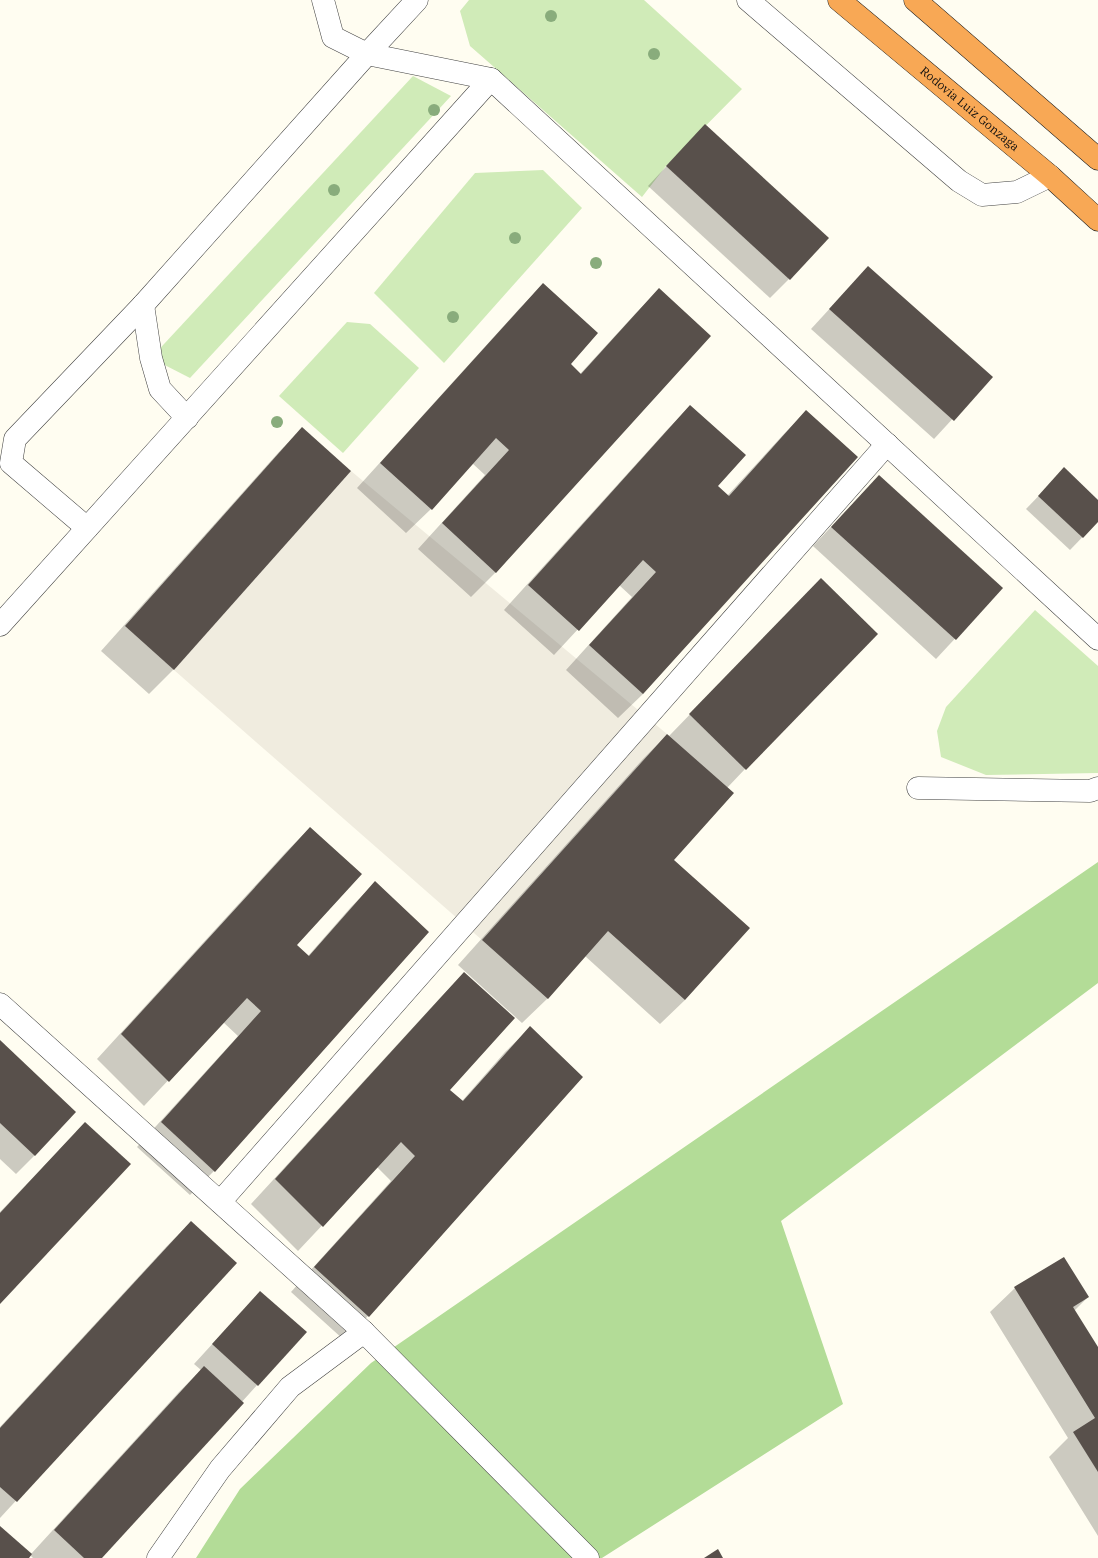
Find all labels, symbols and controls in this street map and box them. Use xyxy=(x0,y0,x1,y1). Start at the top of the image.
street label: Rodovia Luiz Gonzaga xyxy=(917,63,1023,154)

